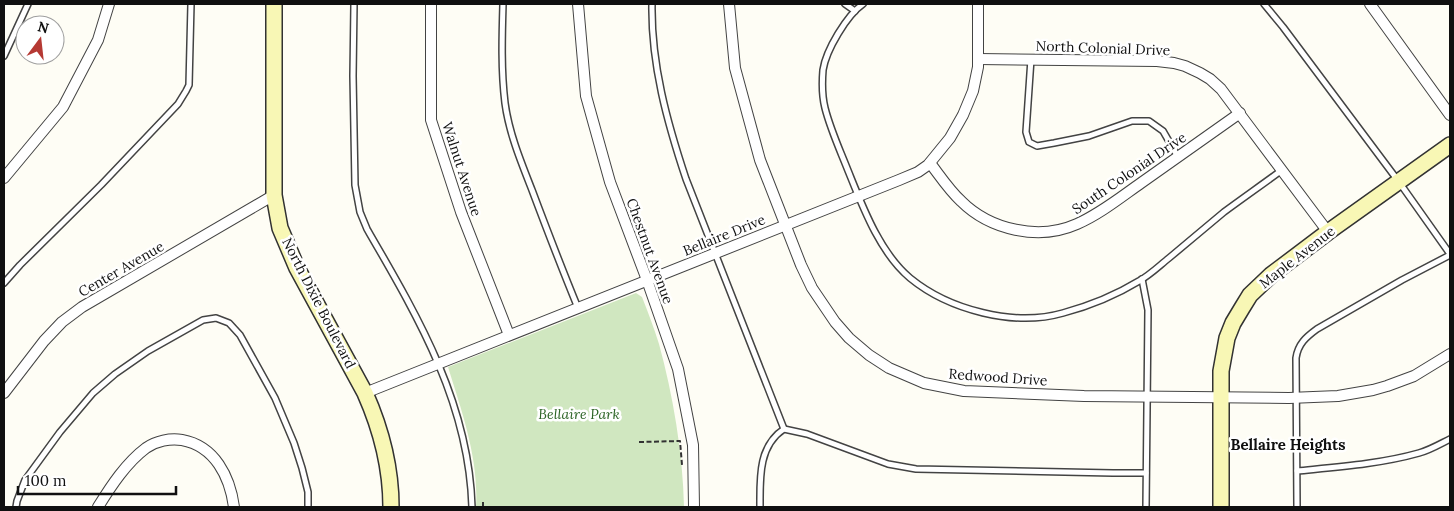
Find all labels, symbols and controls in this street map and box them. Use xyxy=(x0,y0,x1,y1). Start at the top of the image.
north arrow xyxy=(15,15,65,65)
text: N xyxy=(36,17,51,38)
street label: North Colonial Drive xyxy=(1035,37,1171,59)
street label: Walnut Avenue xyxy=(438,120,486,219)
street label: South Colonial Drive xyxy=(1068,128,1190,218)
street label: Chestnut Avenue xyxy=(623,196,678,307)
street label: Bellaire Drive xyxy=(680,210,768,260)
street label: Maple Avenue xyxy=(1256,222,1339,292)
street label: North Dixie Boulevard xyxy=(278,235,360,371)
street label: Center Avenue xyxy=(75,237,167,301)
street label: Redwood Drive xyxy=(948,365,1048,389)
park label: Bellaire Park xyxy=(538,405,620,423)
district label: Bellaire Heights xyxy=(1231,435,1345,454)
scale bar xyxy=(18,464,175,496)
text: 100 m xyxy=(25,471,66,490)

